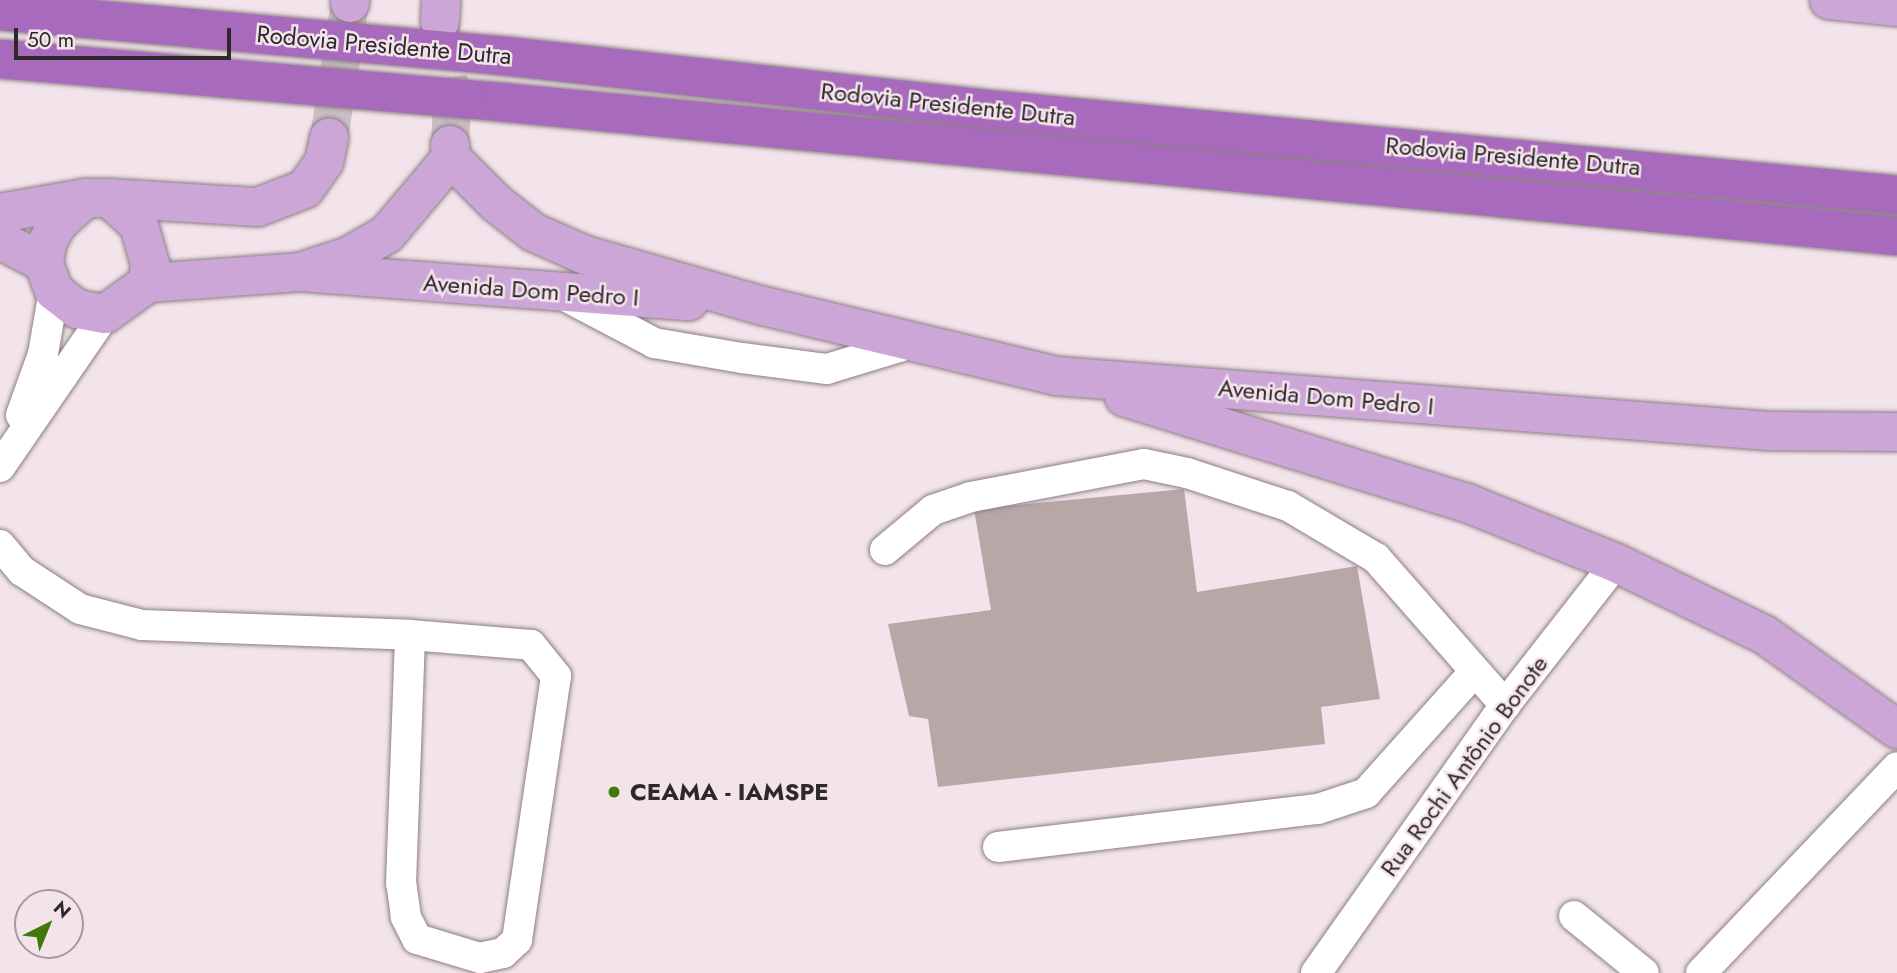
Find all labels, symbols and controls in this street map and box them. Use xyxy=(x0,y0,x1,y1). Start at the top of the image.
scale bar xyxy=(18,14,234,58)
street label: Rodovia Presidente Dutra xyxy=(255,20,513,70)
text: 50 m xyxy=(27,25,74,55)
street label: Rodovia Presidente Dutra xyxy=(819,76,1077,132)
street label: Rodovia Presidente Dutra xyxy=(1384,131,1642,181)
street label: Avenida Dom Pedro I xyxy=(422,268,640,312)
street label: Avenida Dom Pedro I xyxy=(1217,373,1435,421)
street label: Rua Rochi Antônio Bonote xyxy=(1374,650,1554,882)
place label: CEAMA - IAMSPE xyxy=(630,778,829,806)
marker: CEAMA - IAMSPE xyxy=(604,782,624,802)
north arrow xyxy=(14,889,84,959)
text: N xyxy=(48,895,77,925)

